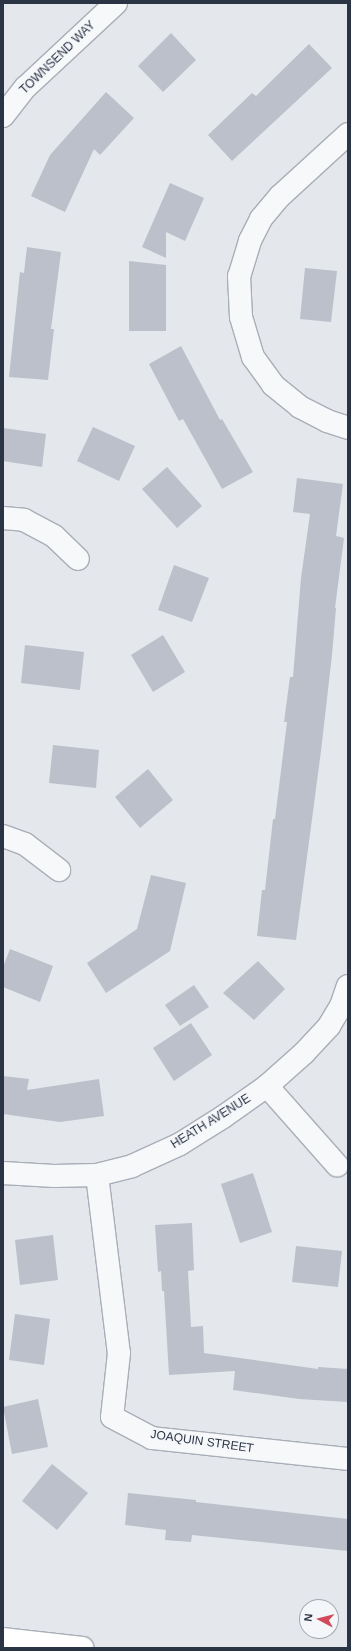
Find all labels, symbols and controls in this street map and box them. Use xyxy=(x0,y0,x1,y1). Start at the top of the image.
street label: TOWNSEND WAY xyxy=(17,18,99,98)
street label: HEATH AVENUE xyxy=(168,1092,254,1152)
street label: JOAQUIN STREET xyxy=(149,1428,255,1456)
north arrow xyxy=(299,1599,339,1639)
text: N xyxy=(302,1613,315,1622)

